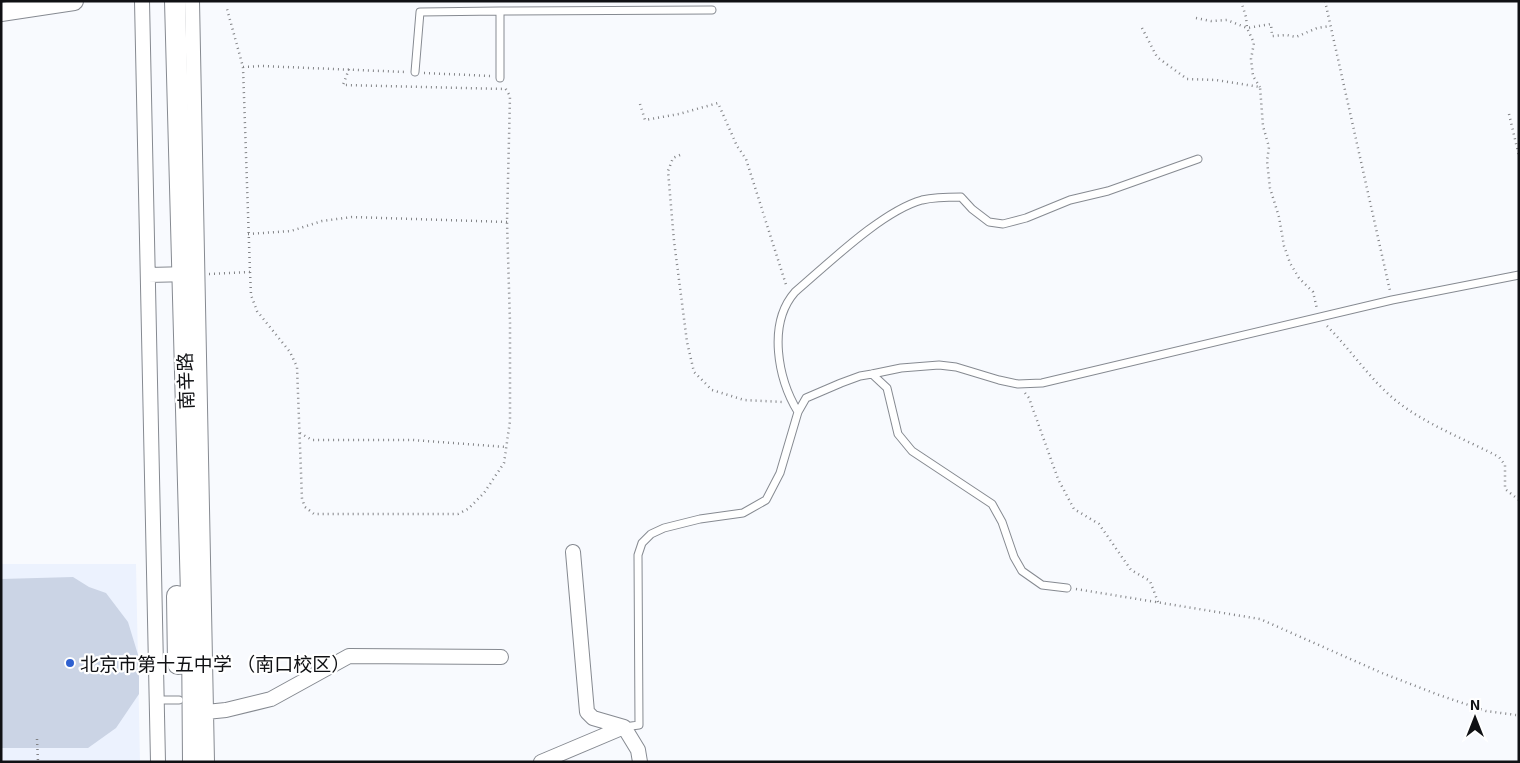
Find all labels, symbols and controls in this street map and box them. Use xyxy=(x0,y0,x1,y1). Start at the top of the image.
street label: 南辛路 xyxy=(173,352,197,410)
place label: 北京市第十五中学 （南口校区） xyxy=(80,652,350,675)
marker: 北京市第十五中学 （南口校区） xyxy=(64,657,76,669)
north arrow xyxy=(1450,693,1500,743)
text: N xyxy=(1470,696,1480,713)

